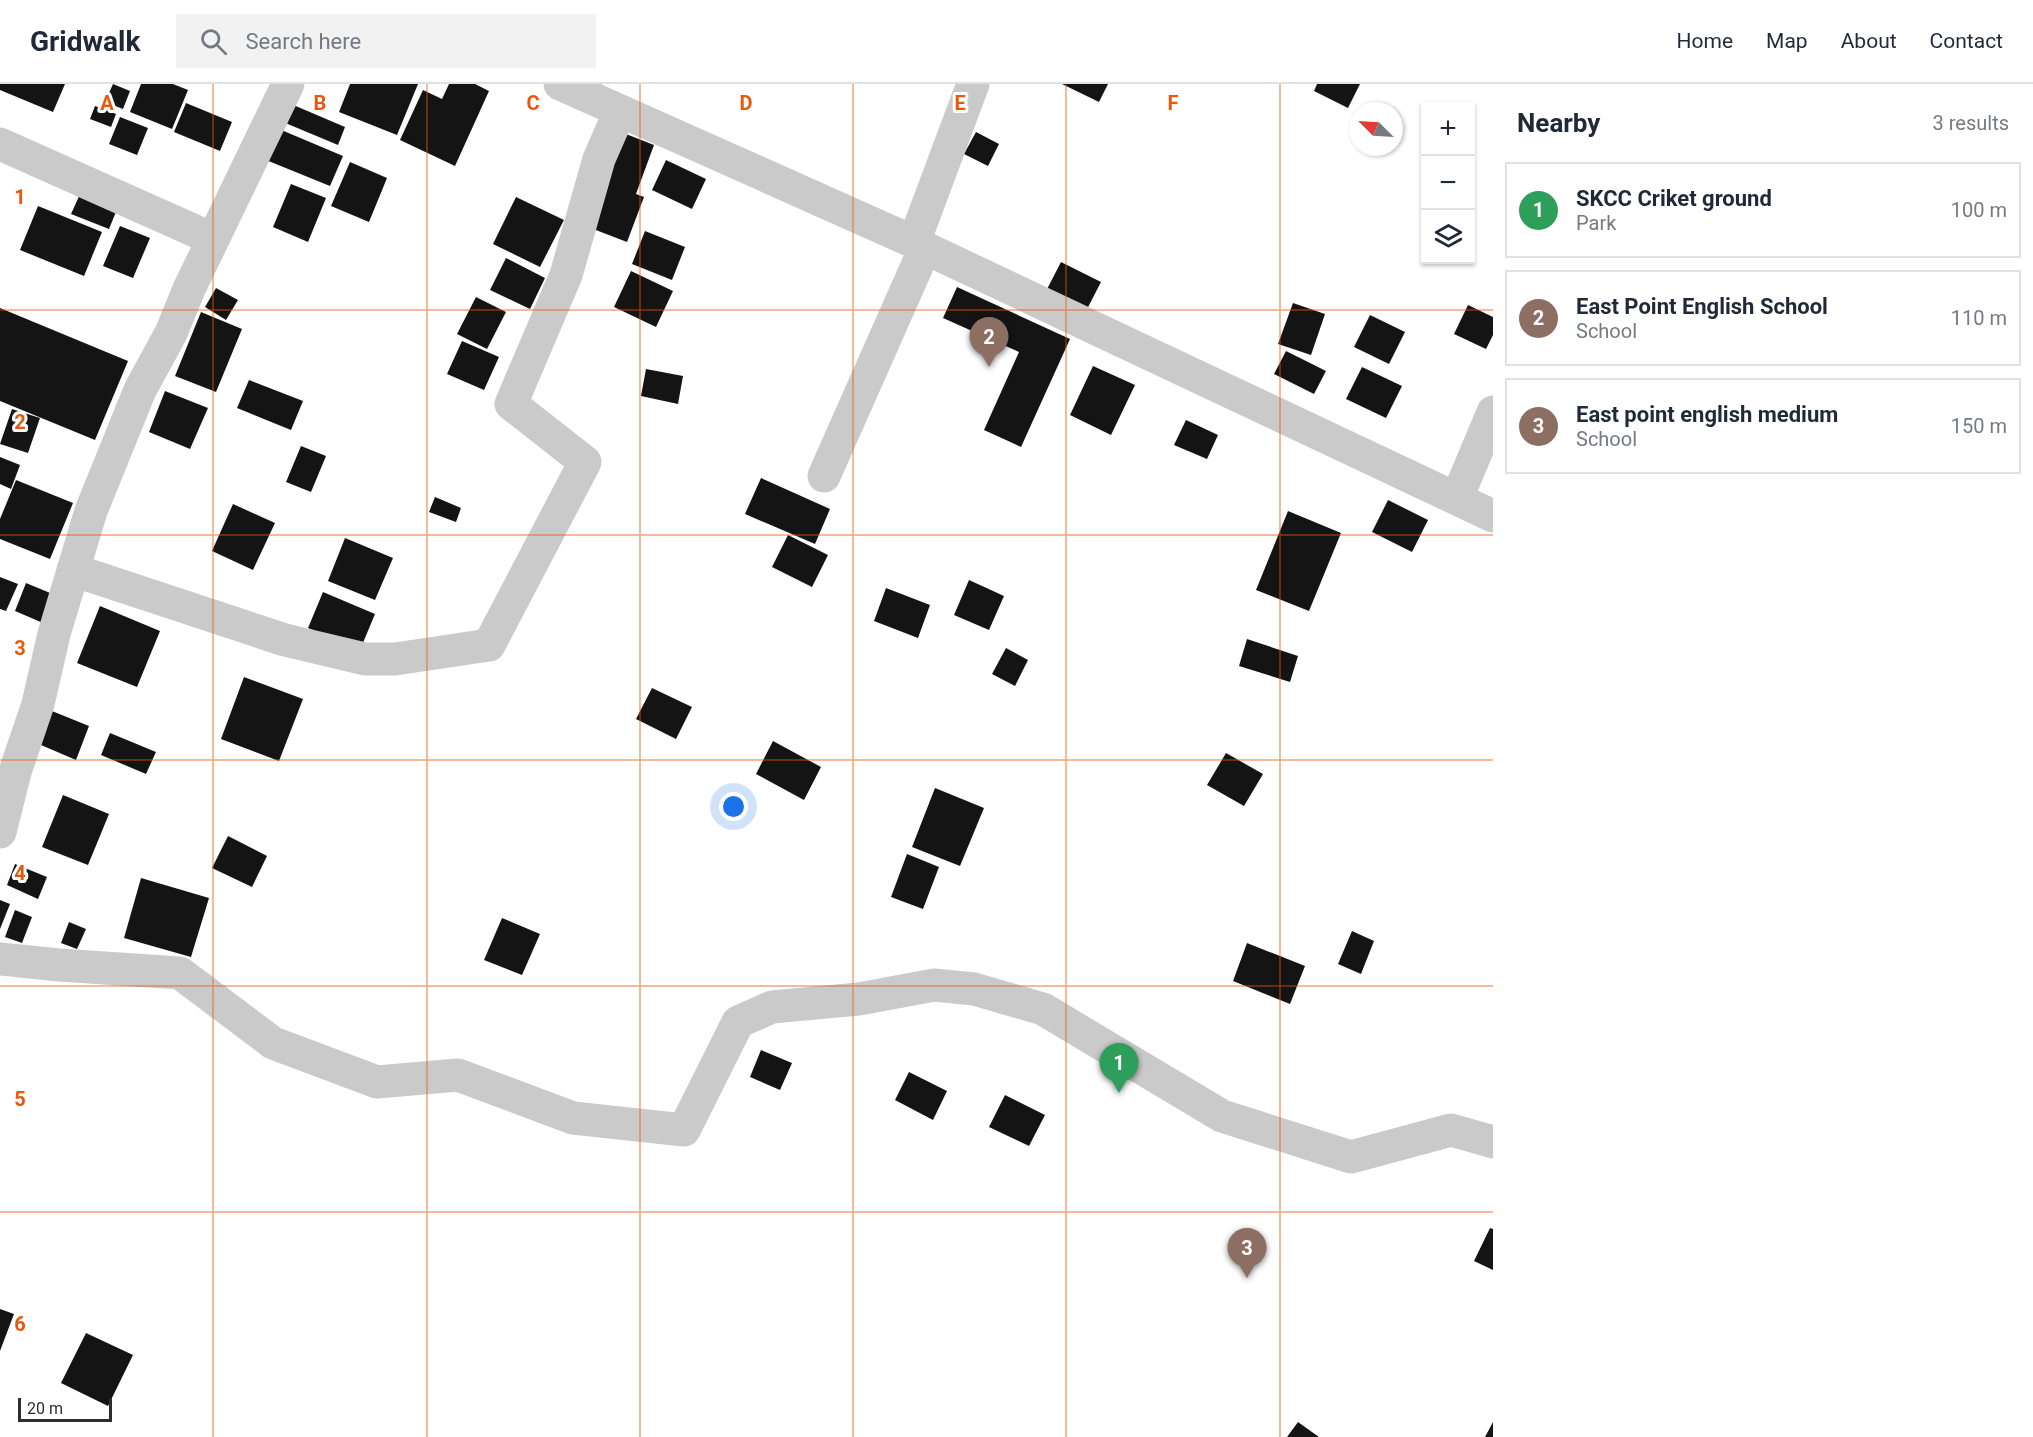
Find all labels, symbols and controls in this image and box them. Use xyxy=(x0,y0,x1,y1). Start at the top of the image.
search box xyxy=(176,14,596,68)
text: Gridwalk xyxy=(30,25,140,58)
icon: search xyxy=(197,25,230,58)
text: Search here xyxy=(245,29,361,54)
text: Home xyxy=(1677,29,1733,53)
text: Map xyxy=(1766,29,1808,53)
text: About xyxy=(1841,29,1897,53)
text: Contact xyxy=(1930,29,2003,53)
text: A xyxy=(100,91,114,115)
text: B xyxy=(314,91,326,115)
text: C xyxy=(526,91,540,115)
text: D xyxy=(740,91,753,115)
text: E xyxy=(954,91,966,115)
text: F xyxy=(1168,91,1179,115)
north arrow xyxy=(1349,102,1403,156)
map controls xyxy=(1421,102,1475,264)
button: + xyxy=(1421,102,1475,156)
text: Nearby xyxy=(1517,108,1600,138)
text: 3 results xyxy=(1933,111,2009,135)
button: − xyxy=(1421,156,1475,210)
text: 1 xyxy=(14,185,26,209)
text: SKCC Criket ground xyxy=(1576,186,1772,211)
text: 1 xyxy=(1533,198,1544,222)
text: 100 m xyxy=(1951,198,2007,222)
button: layers xyxy=(1421,210,1475,264)
text: Park xyxy=(1576,211,1616,235)
text: East Point English School xyxy=(1576,294,1828,319)
text: 2 xyxy=(1533,306,1544,330)
text: 110 m xyxy=(1951,306,2007,330)
pin: 2 xyxy=(970,318,1008,367)
text: School xyxy=(1576,319,1637,343)
text: East point english medium xyxy=(1576,402,1838,427)
text: 2 xyxy=(14,410,26,434)
text: 3 xyxy=(1533,414,1544,438)
text: 150 m xyxy=(1951,414,2007,438)
text: School xyxy=(1576,427,1637,451)
text: 3 xyxy=(14,636,26,660)
your location xyxy=(719,792,748,821)
text: 4 xyxy=(14,861,26,885)
pin: 1 xyxy=(1100,1044,1138,1093)
text: 5 xyxy=(14,1087,26,1111)
pin: 3 xyxy=(1228,1228,1266,1278)
text: 6 xyxy=(14,1312,26,1336)
scale bar xyxy=(18,1395,112,1422)
text: 20 m xyxy=(27,1399,63,1418)

